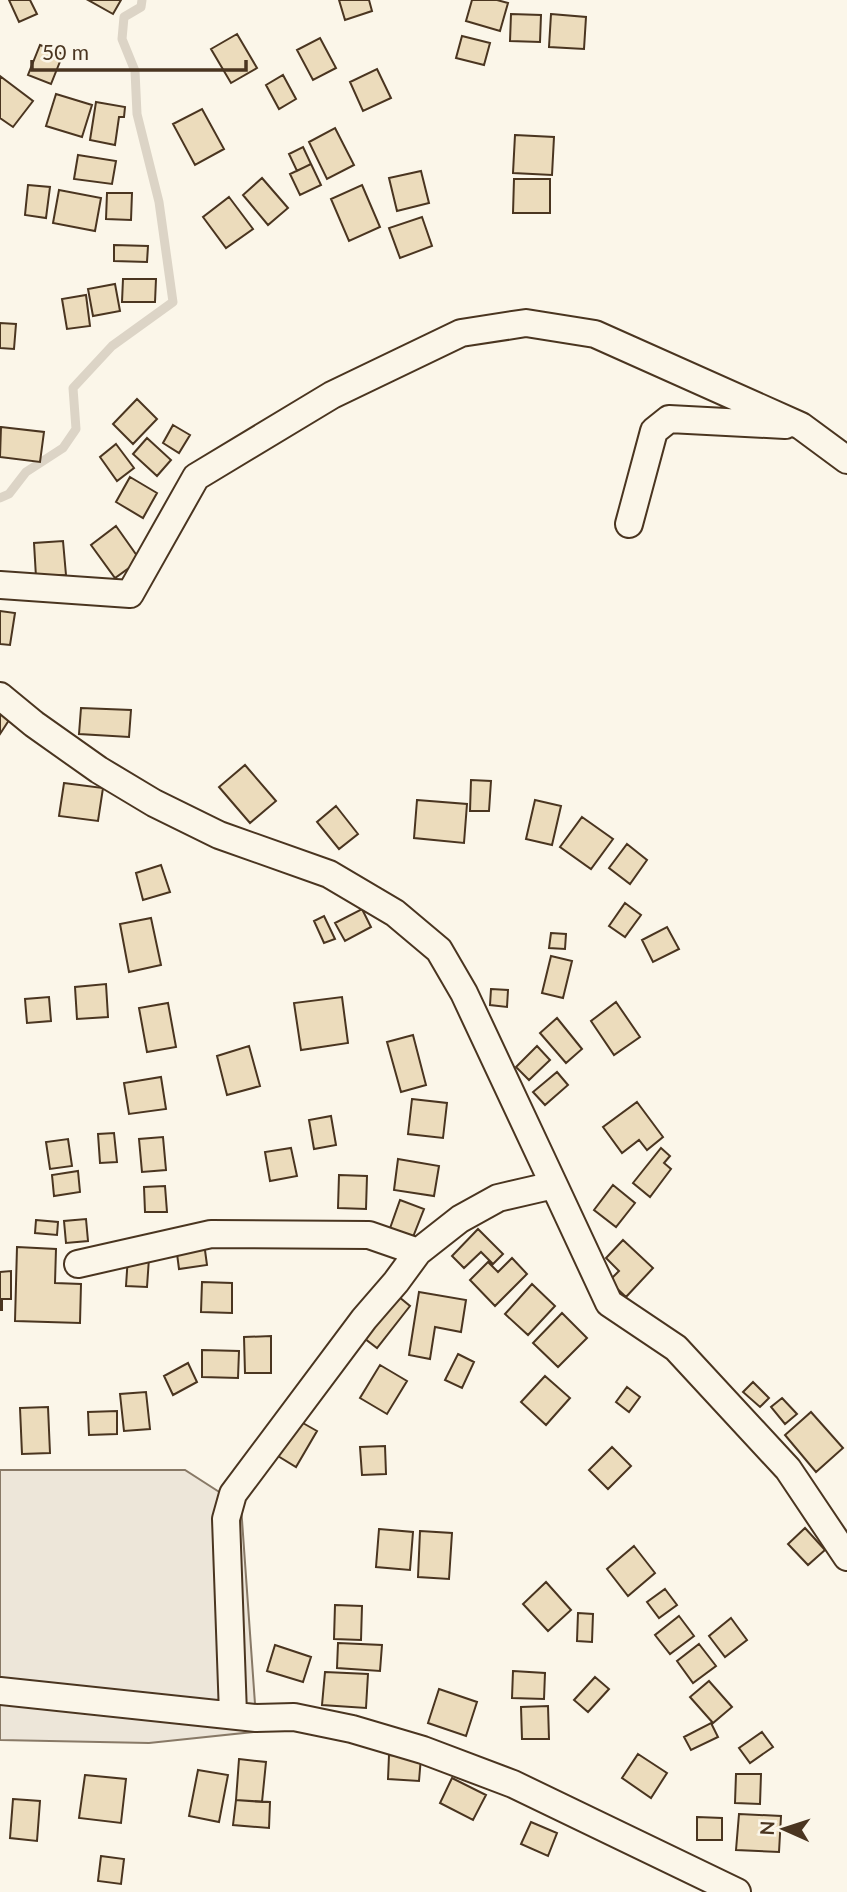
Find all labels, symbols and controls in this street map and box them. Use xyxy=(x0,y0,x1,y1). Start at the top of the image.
scale bar xyxy=(32,28,245,72)
text: 50 m xyxy=(42,39,89,64)
north arrow xyxy=(749,1794,819,1864)
text: N xyxy=(755,1820,778,1836)

